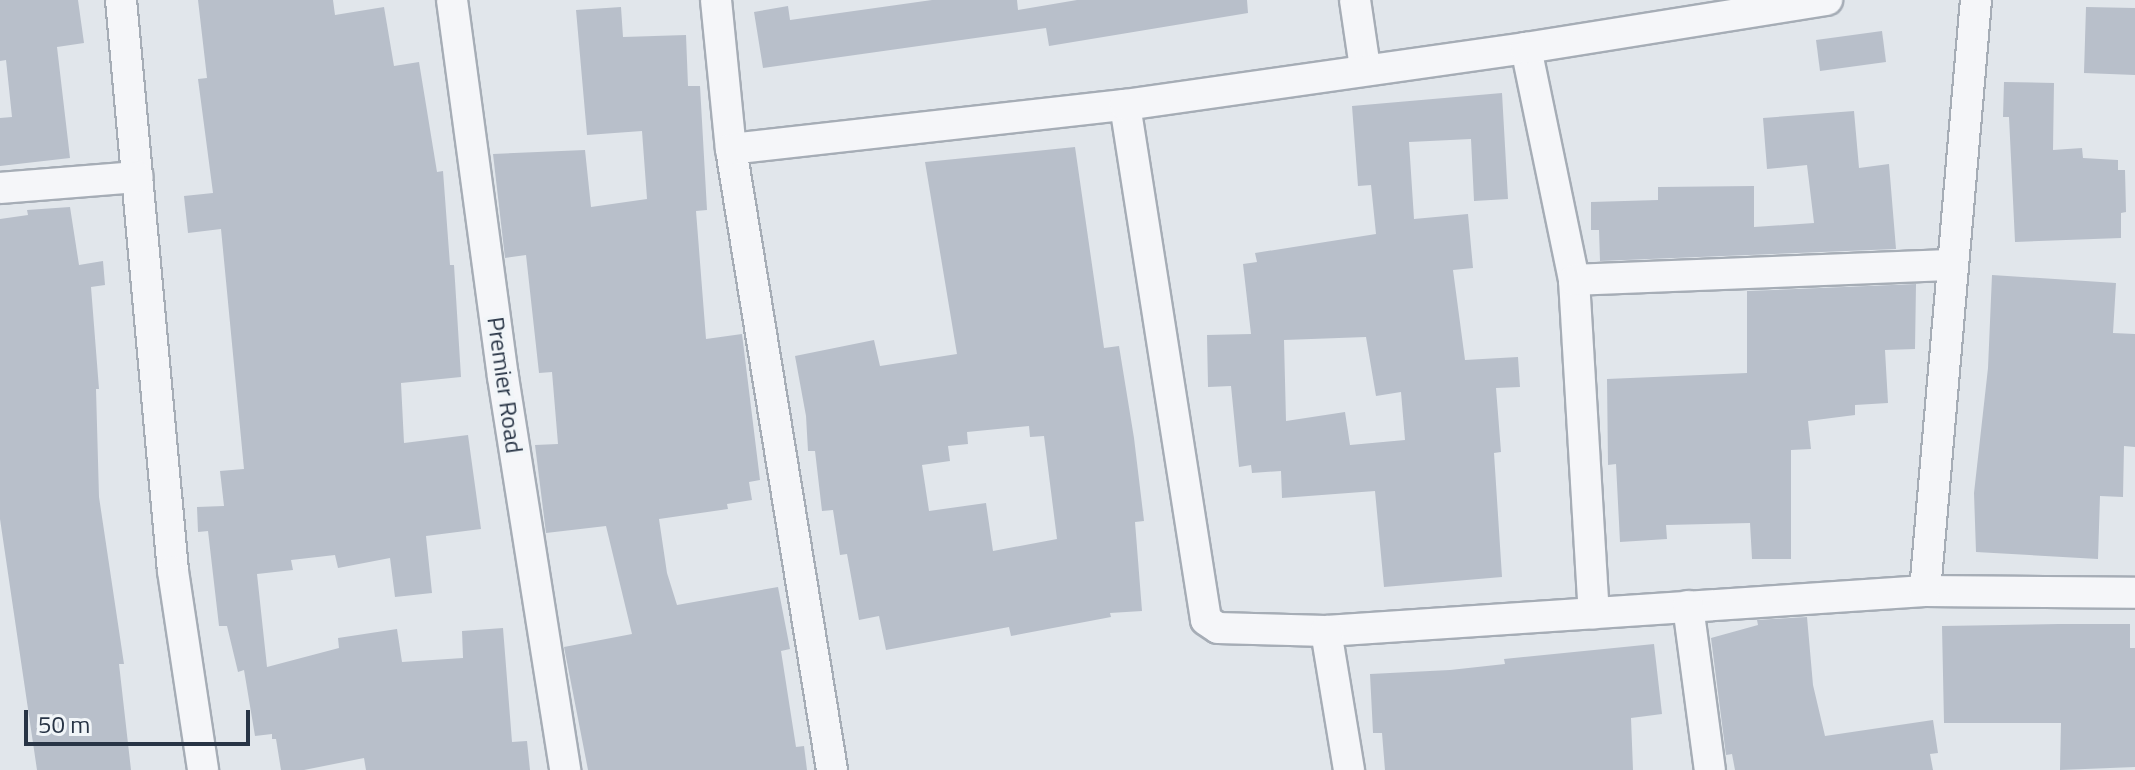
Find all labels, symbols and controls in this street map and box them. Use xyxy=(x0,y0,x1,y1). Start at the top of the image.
street label: Premier Road xyxy=(481,315,529,455)
scale bar xyxy=(28,694,254,744)
text: 50 m xyxy=(38,706,90,742)

